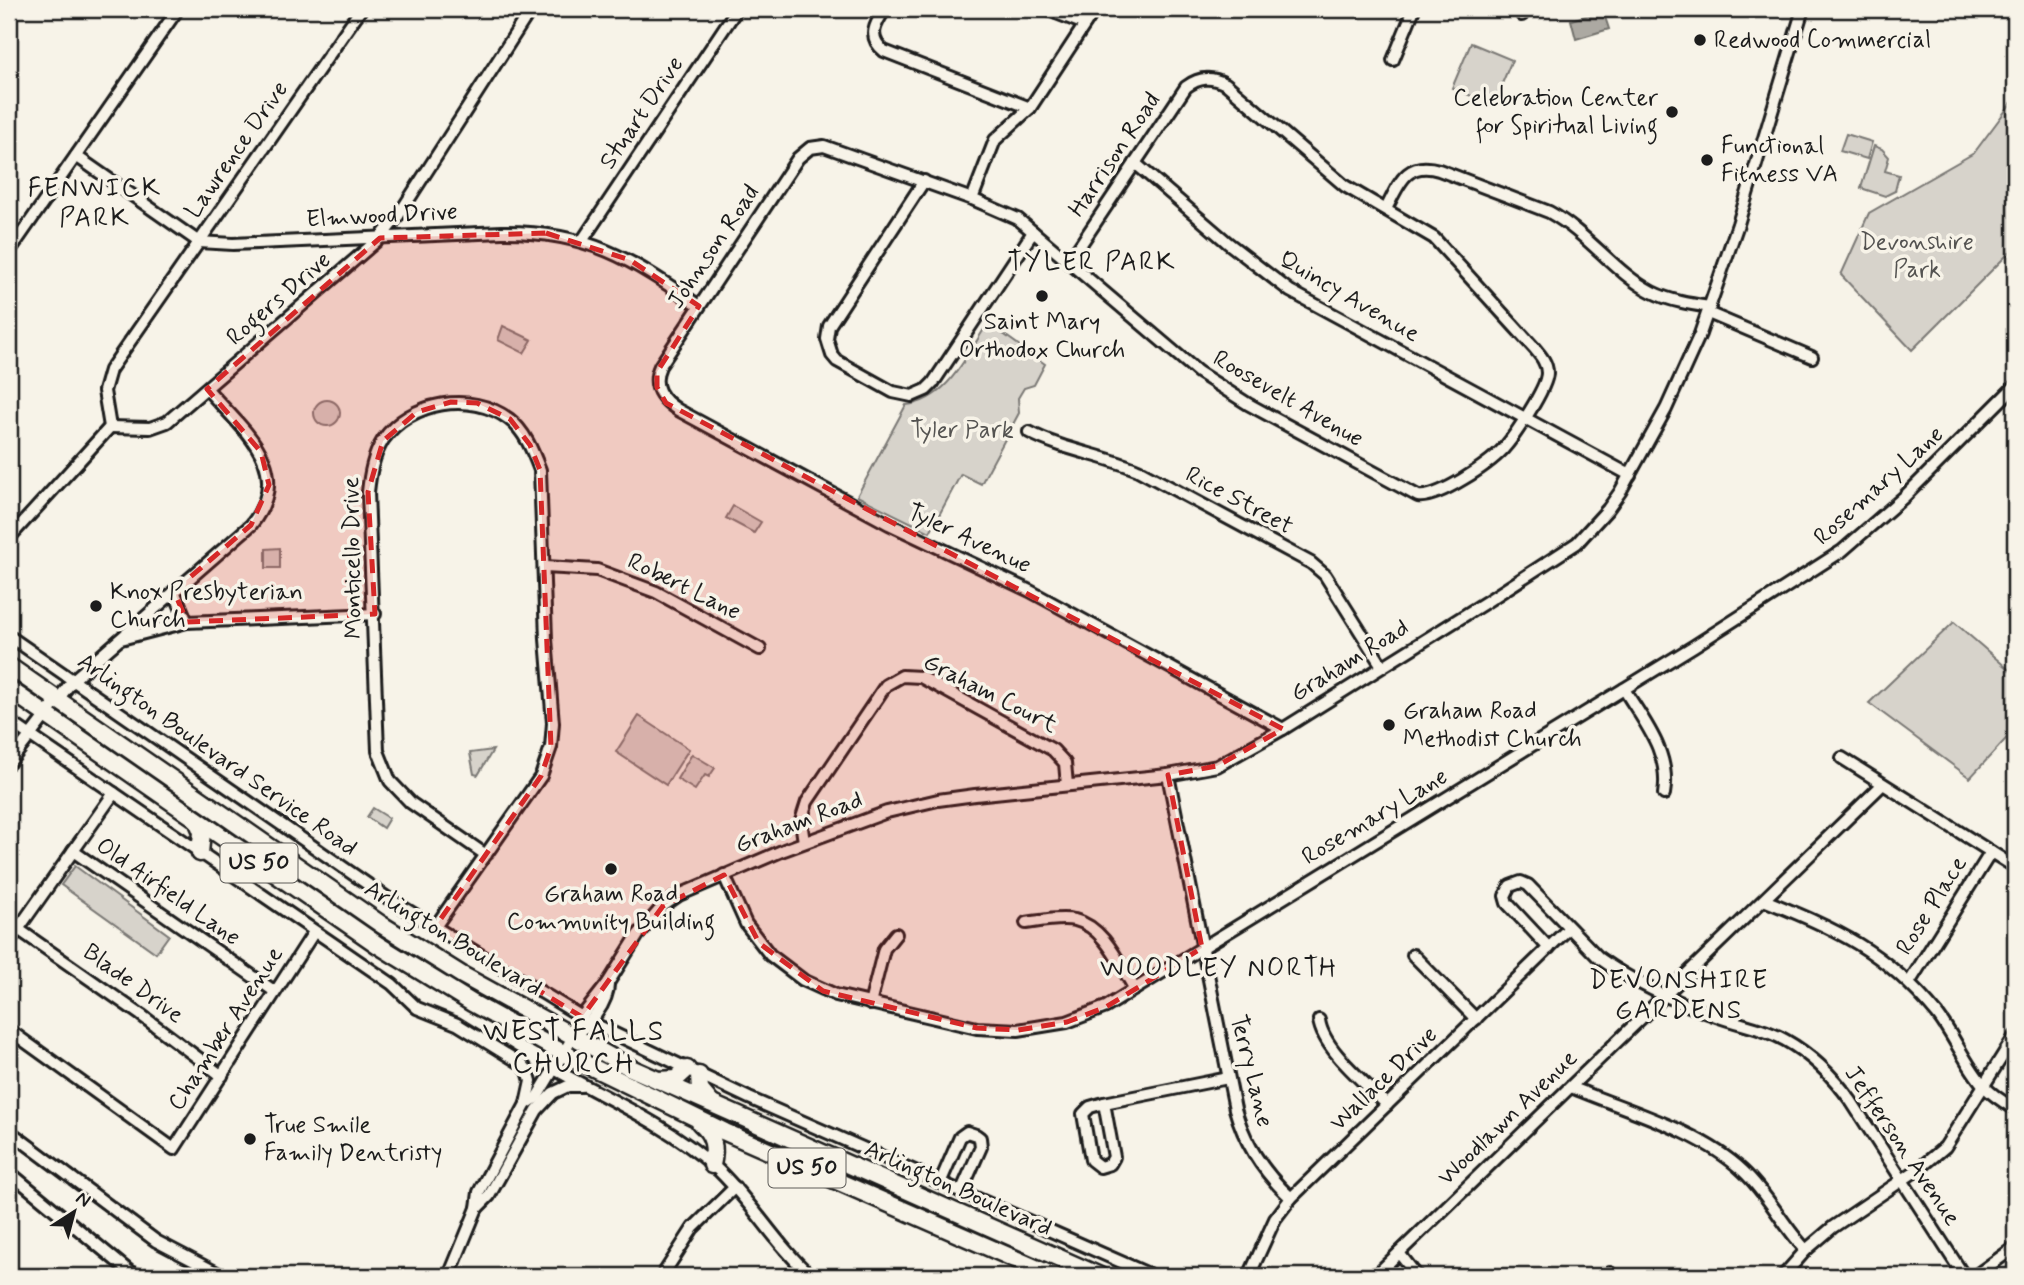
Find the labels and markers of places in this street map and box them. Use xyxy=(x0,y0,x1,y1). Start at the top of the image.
place label: Redwood Commercial xyxy=(1714,25,1931,56)
marker: Redwood Commercial xyxy=(1692,32,1708,48)
place label: Celebration Center for Spiritual Living xyxy=(1453,83,1658,145)
marker: Celebration Center for Spiritual Living xyxy=(1664,104,1680,120)
place label: Functional Fitness VA xyxy=(1721,131,1838,190)
marker: Functional Fitness VA xyxy=(1699,152,1715,168)
marker: Saint Mary Orthodox Church xyxy=(1034,288,1050,304)
place label: Saint Mary Orthodox Church xyxy=(959,307,1125,366)
place label: Knox Presbyterian Church xyxy=(110,577,303,636)
marker: Knox Presbyterian Church xyxy=(88,598,104,614)
place label: Graham Road Methodist Church xyxy=(1403,696,1582,755)
marker: Graham Road Methodist Church xyxy=(1381,717,1397,733)
marker: Graham Road Community Building xyxy=(603,861,619,877)
place label: Graham Road Community Building xyxy=(507,879,715,941)
place label: True Smile Family Dentristy xyxy=(264,1110,442,1169)
marker: True Smile Family Dentristy xyxy=(242,1131,258,1147)

